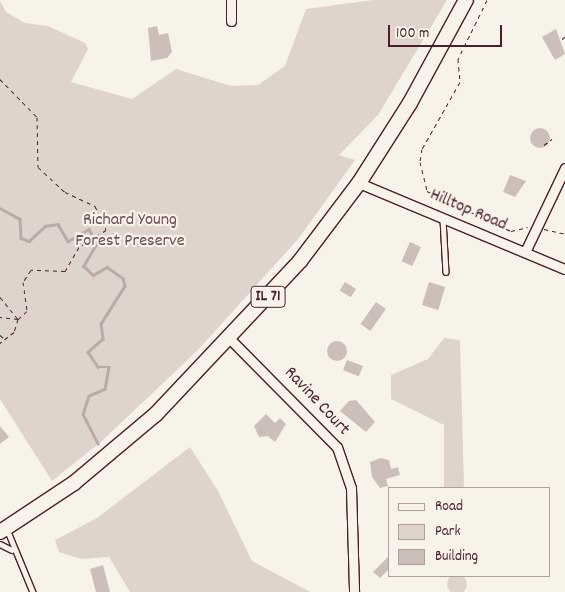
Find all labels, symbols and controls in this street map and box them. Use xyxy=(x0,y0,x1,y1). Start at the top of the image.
scale bar xyxy=(390,15,504,47)
text: 100 m xyxy=(396,23,429,45)
street label: Hilltop Road xyxy=(426,185,510,237)
park label: Richard Young Forest Preserve xyxy=(75,211,185,253)
road number: IL 71 xyxy=(250,284,286,310)
street label: Ravine Court xyxy=(279,363,353,441)
legend xyxy=(388,487,550,577)
text: Road xyxy=(435,496,463,518)
text: Park xyxy=(435,521,461,543)
text: Building xyxy=(435,546,478,568)

